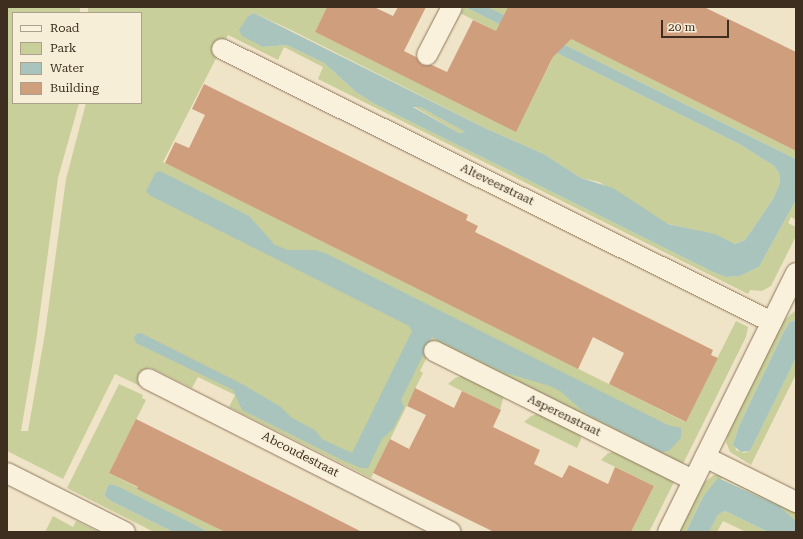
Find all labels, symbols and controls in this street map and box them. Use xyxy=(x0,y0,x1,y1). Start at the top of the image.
legend xyxy=(12,12,142,104)
scale bar xyxy=(663,12,731,38)
text: 20 m xyxy=(668,20,695,34)
text: Road xyxy=(50,21,79,35)
text: Park xyxy=(50,41,76,55)
text: Water xyxy=(50,61,84,75)
text: Building xyxy=(50,81,99,95)
street label: Alteveerstraat xyxy=(458,161,536,209)
street label: Asperenstraat xyxy=(525,392,603,440)
street label: Abcoudestraat xyxy=(259,429,341,481)

